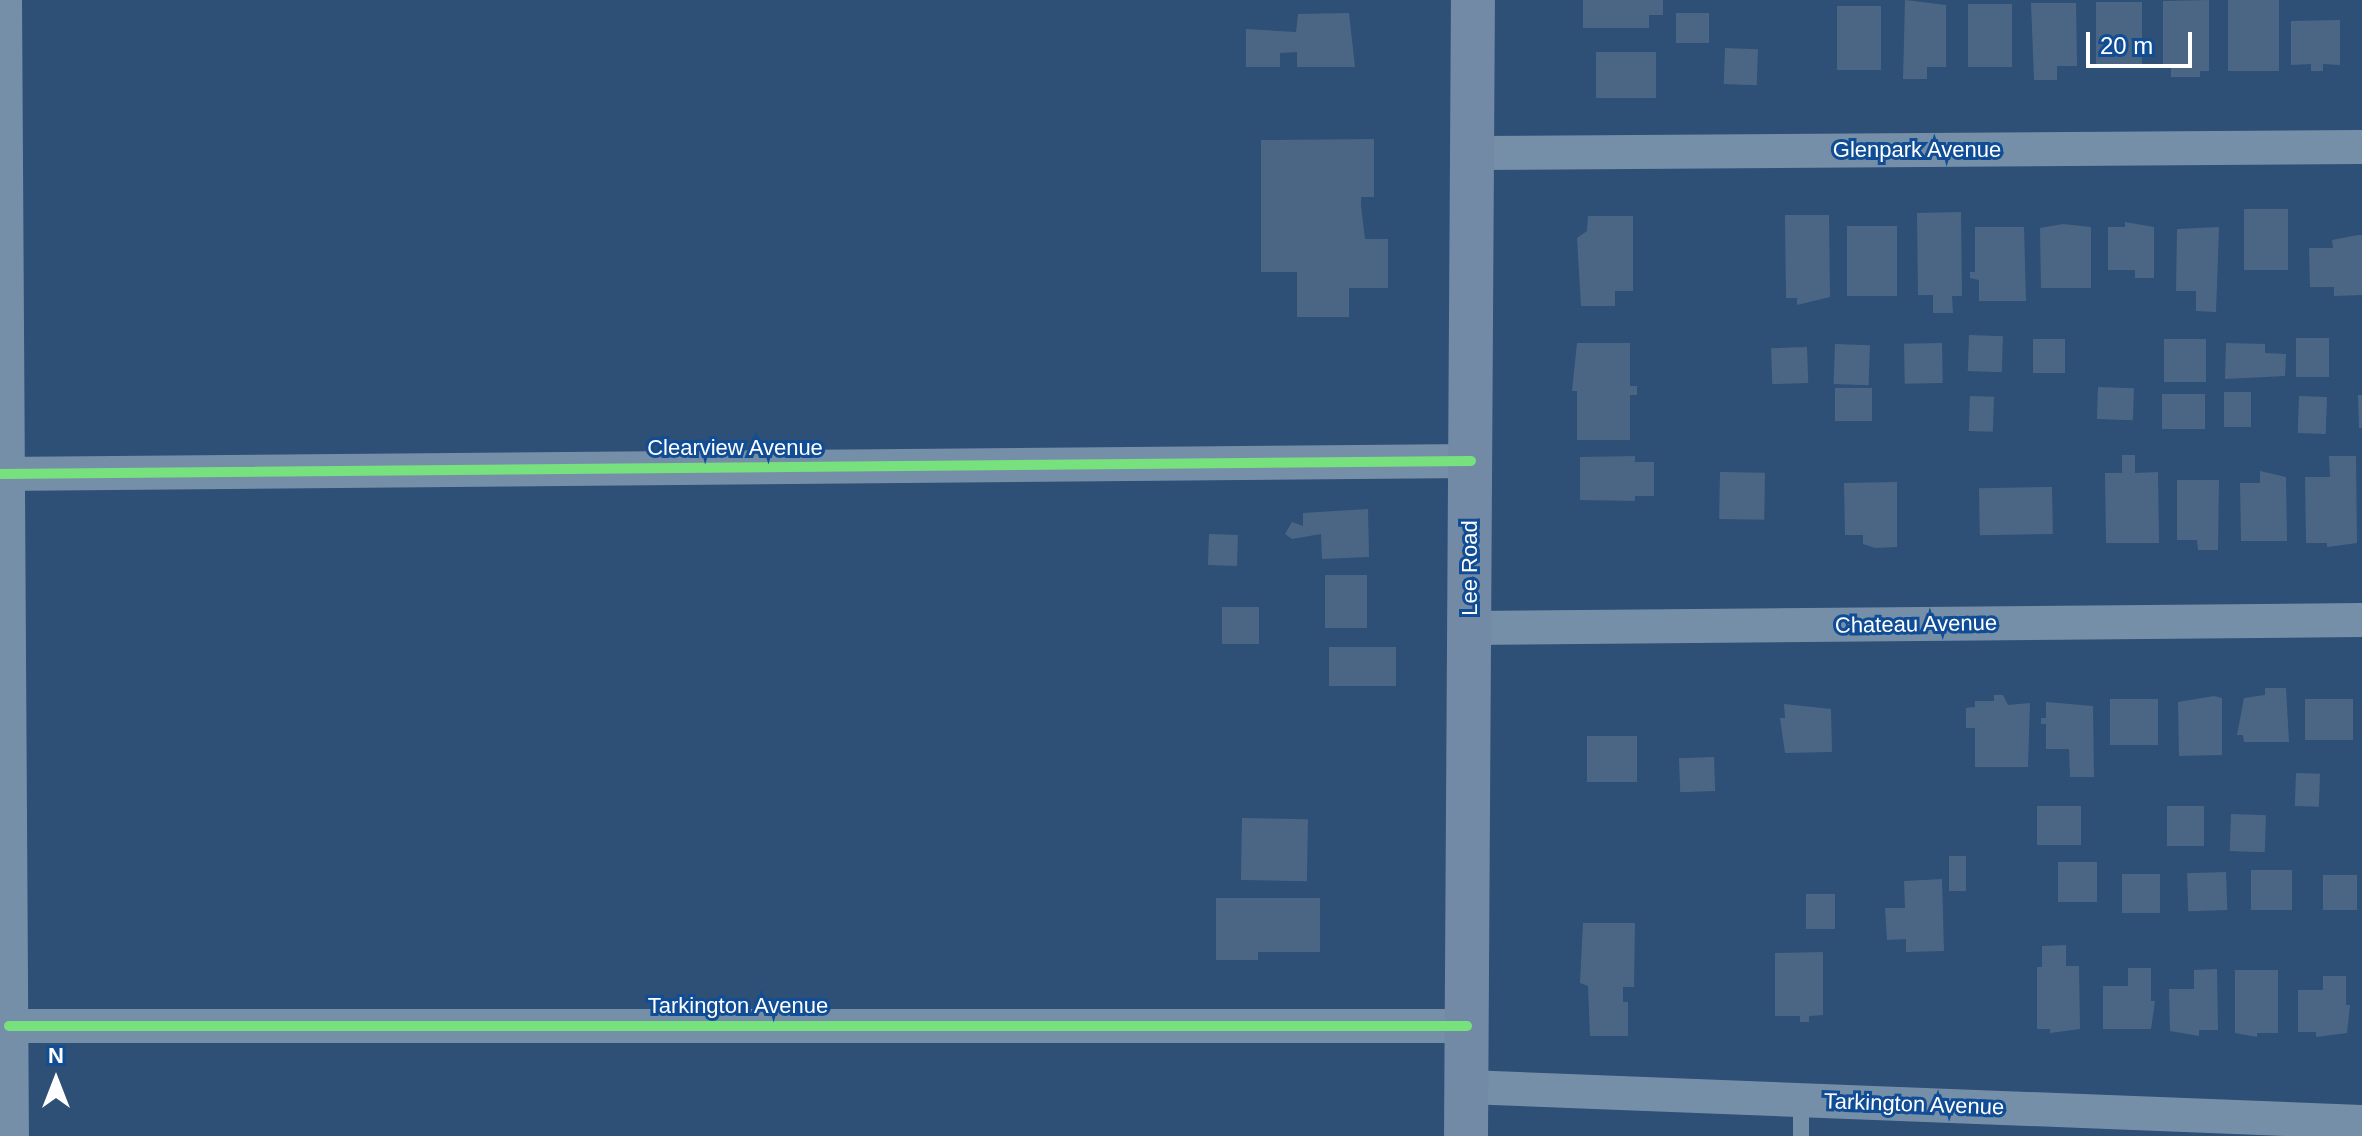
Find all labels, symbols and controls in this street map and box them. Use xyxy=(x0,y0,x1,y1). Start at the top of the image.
scale bar xyxy=(2090,16,2196,66)
text: 20 m xyxy=(2100,32,2153,59)
street label: Glenpark Avenue xyxy=(1832,137,2002,163)
street label: Clearview Avenue xyxy=(647,435,823,461)
street label: Lee Road xyxy=(1457,520,1483,616)
street label: Chateau Avenue xyxy=(1834,609,1998,639)
street label: Tarkington Avenue xyxy=(647,993,829,1019)
north arrow xyxy=(16,1040,96,1120)
text: N xyxy=(48,1043,64,1068)
street label: Tarkington Avenue xyxy=(1823,1088,2005,1120)

